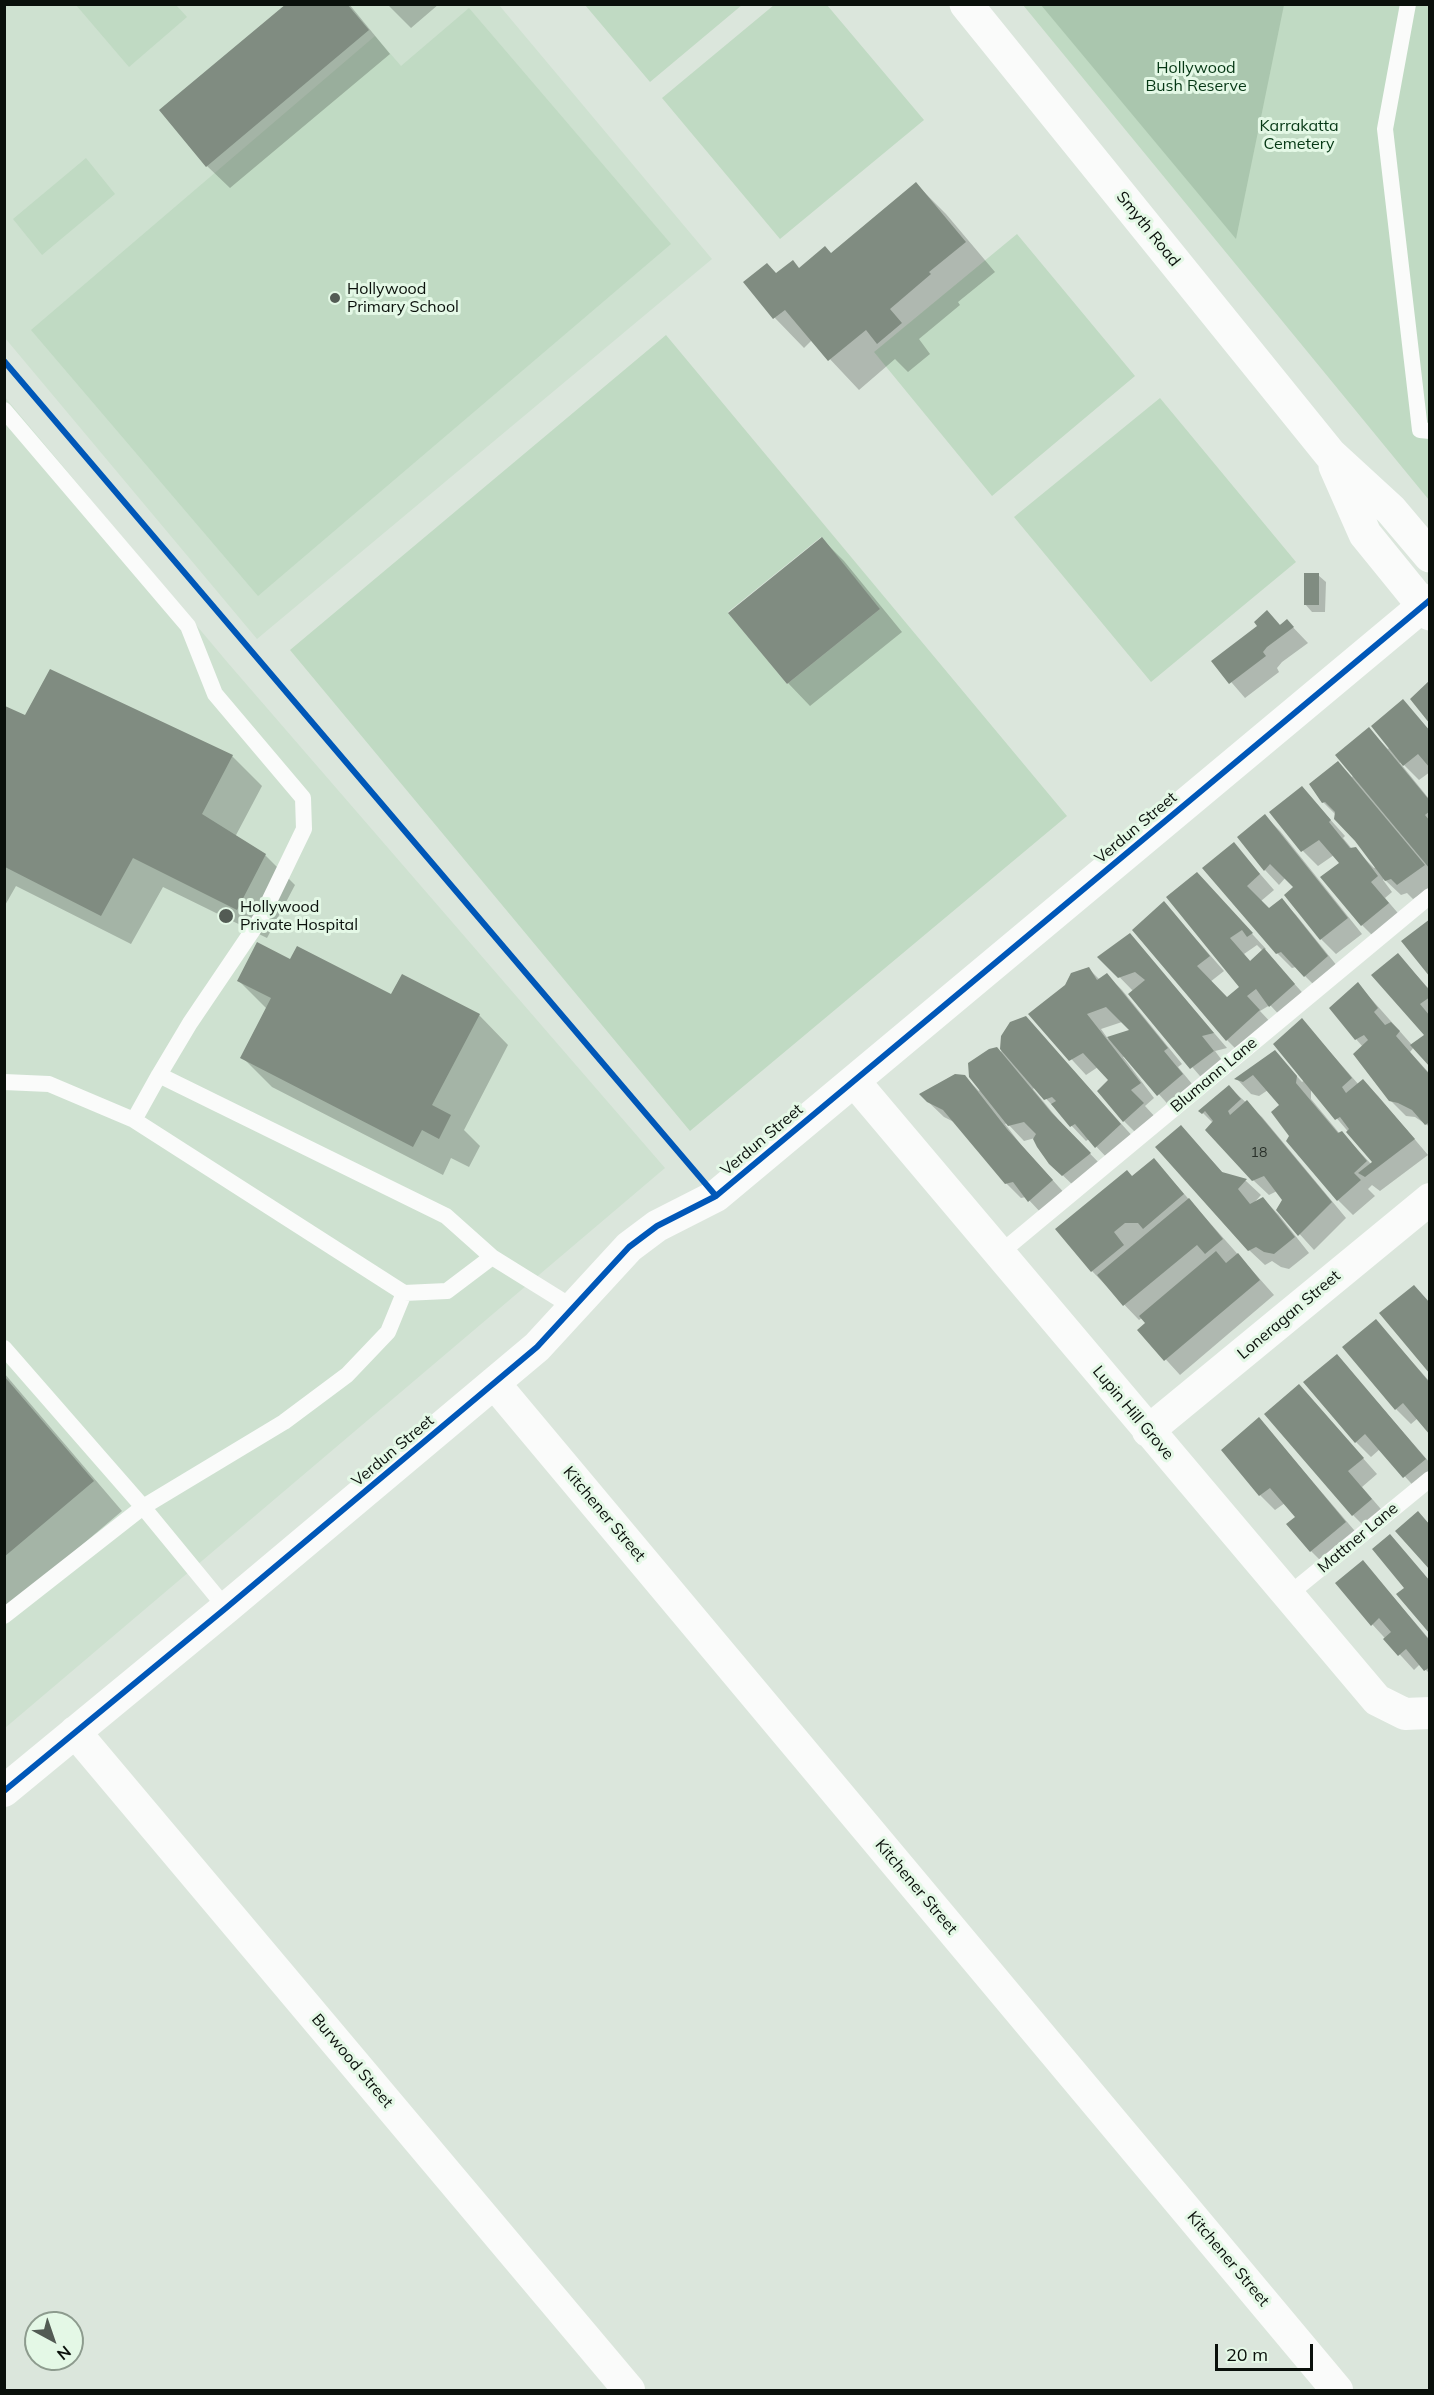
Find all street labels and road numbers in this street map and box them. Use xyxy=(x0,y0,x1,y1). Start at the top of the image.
street label: Smyth Road xyxy=(1112,188,1184,270)
street label: Verdun Street xyxy=(1091,788,1181,868)
street label: Blumann Lane xyxy=(1167,1033,1261,1117)
street label: Verdun Street xyxy=(717,1100,807,1180)
street label: Loneragan Street xyxy=(1234,1266,1344,1364)
street label: Lupin Hill Grove xyxy=(1088,1362,1178,1464)
street label: Verdun Street xyxy=(348,1411,438,1491)
street label: Kitchener Street xyxy=(559,1463,649,1565)
street label: Mattner Lane xyxy=(1314,1499,1402,1577)
street label: Kitchener Street xyxy=(871,1836,961,1938)
street label: Burwood Street xyxy=(307,2010,397,2112)
street label: Kitchener Street xyxy=(1183,2208,1273,2310)

